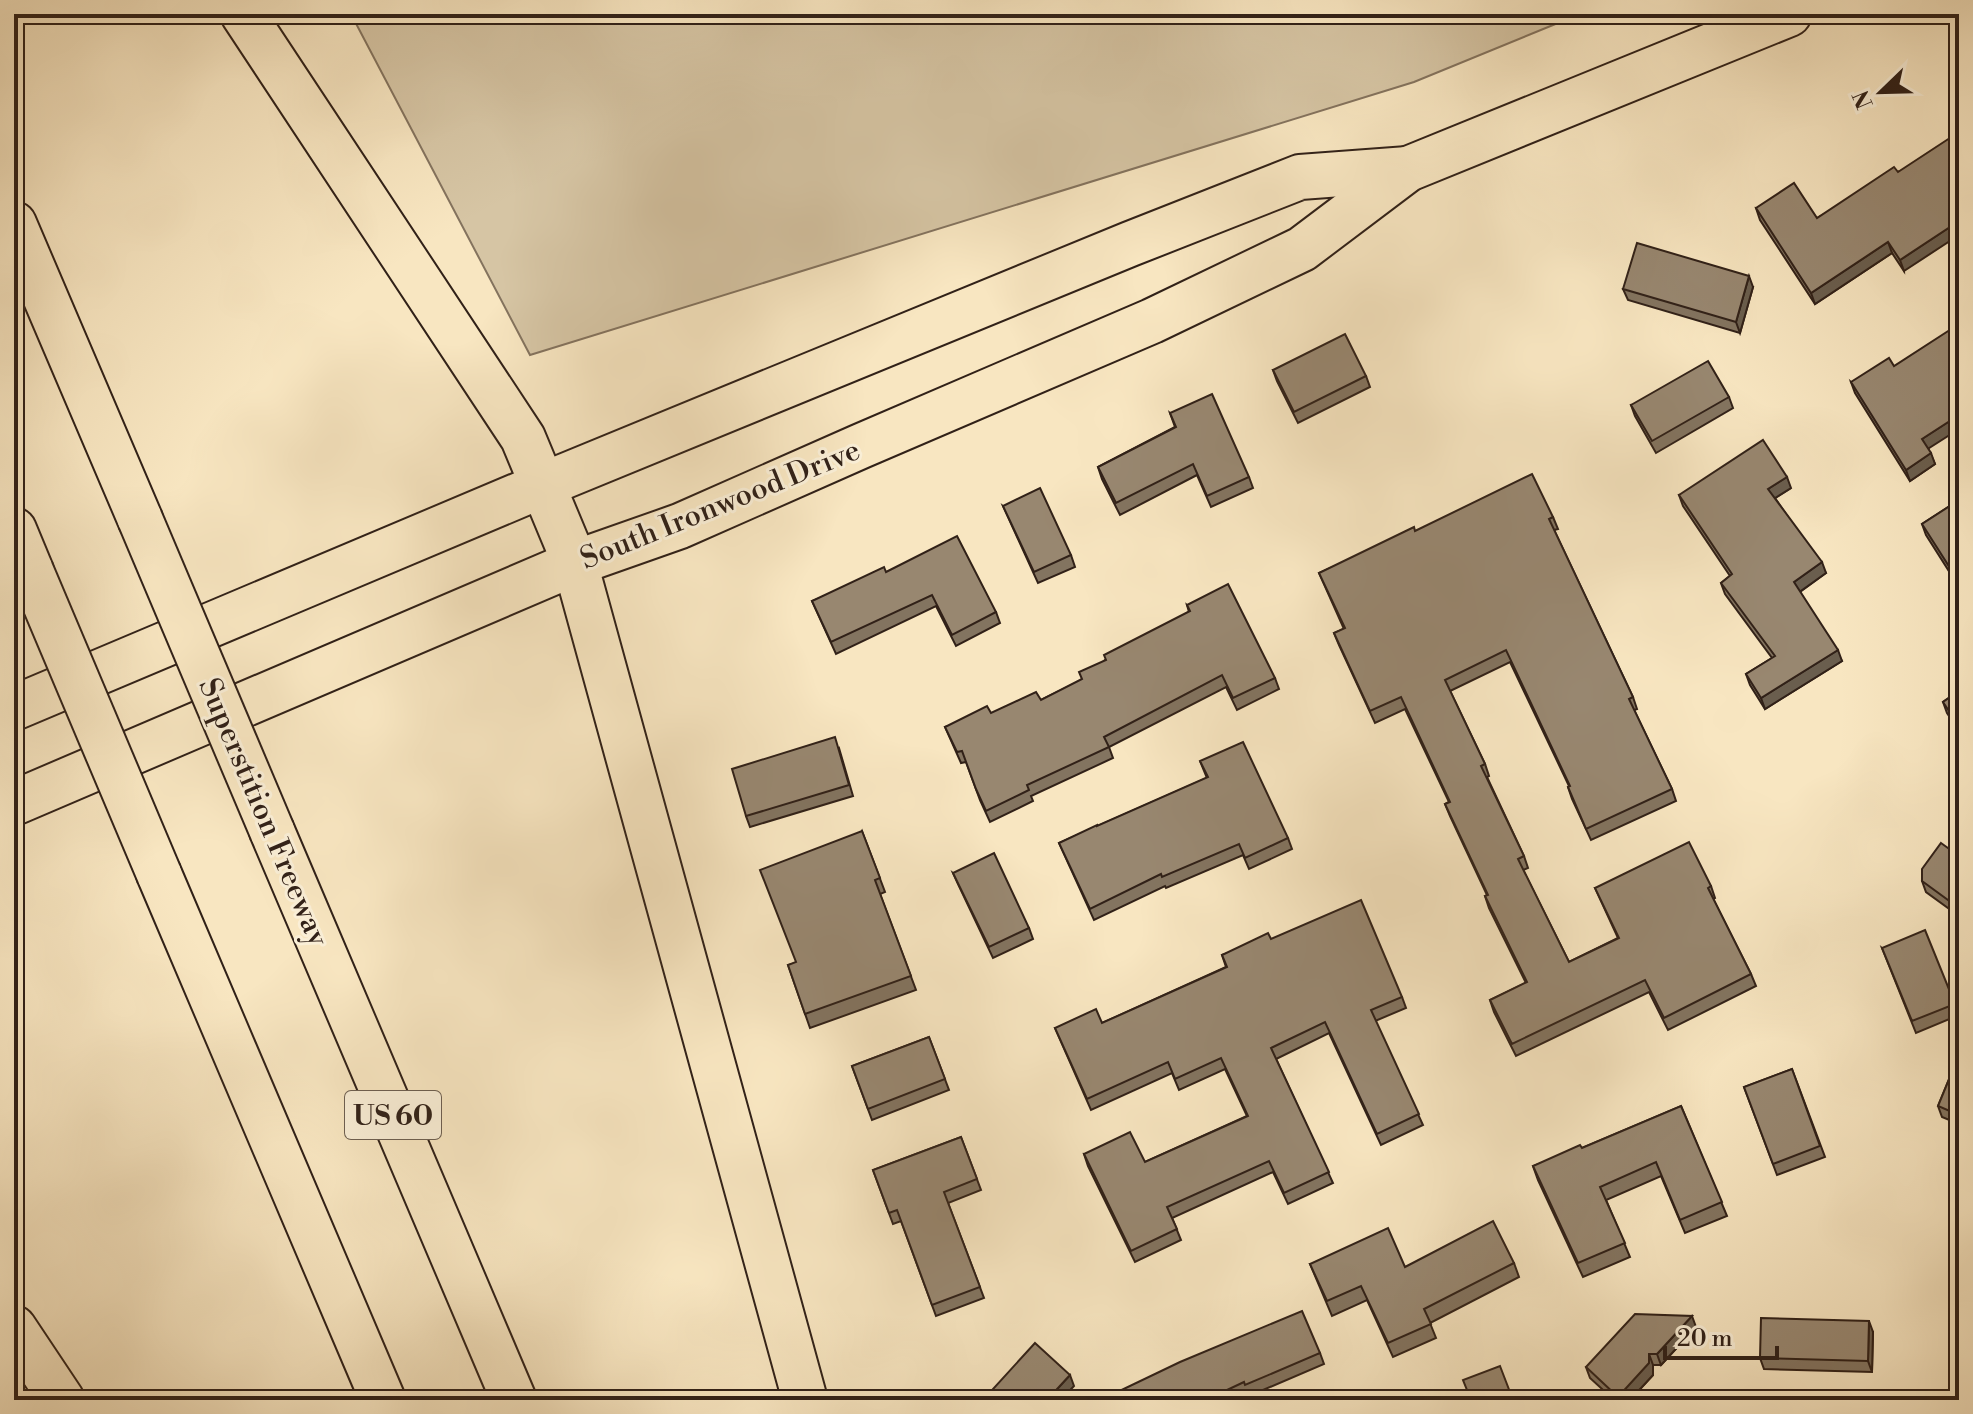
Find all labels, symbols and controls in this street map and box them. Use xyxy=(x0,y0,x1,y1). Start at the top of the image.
north arrow xyxy=(1841,52,1921,132)
text: N xyxy=(1848,85,1880,113)
street label: South Ironwood Drive xyxy=(575,431,866,578)
street label: Superstition Freeway xyxy=(189,673,337,953)
road number: US 60 xyxy=(345,1091,441,1139)
scale bar xyxy=(1665,1310,1777,1360)
text: 20 m xyxy=(1677,1324,1733,1354)

